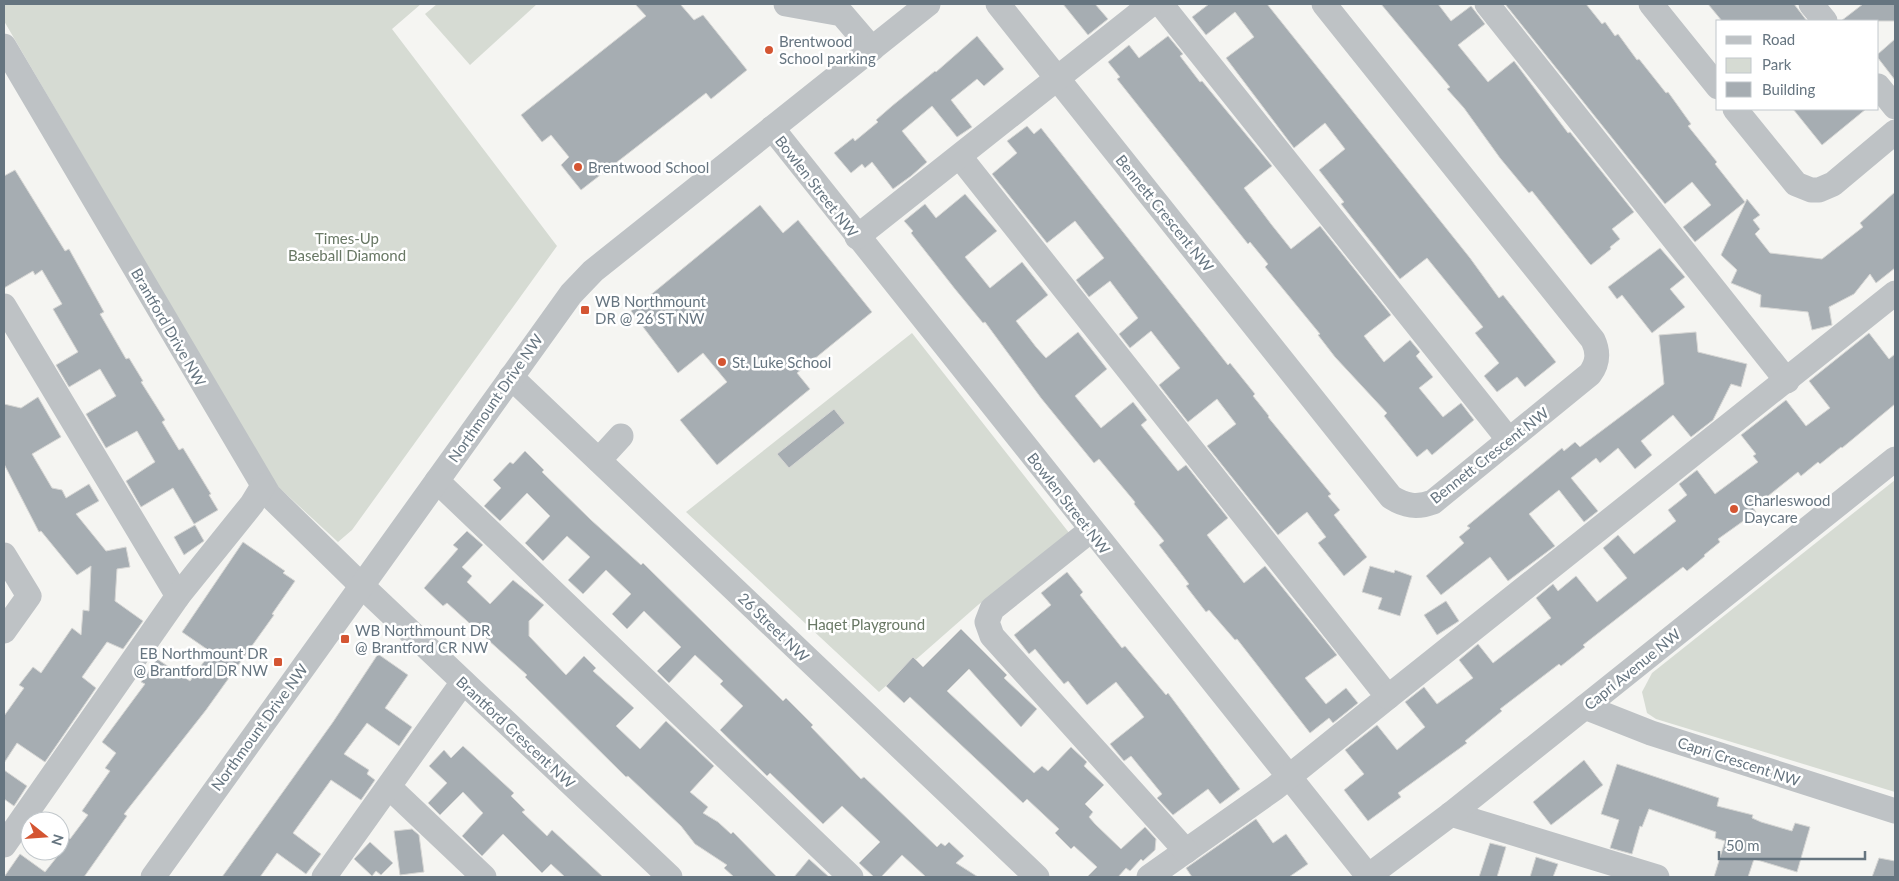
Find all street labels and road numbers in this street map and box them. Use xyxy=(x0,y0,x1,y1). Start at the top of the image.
street label: Bowlen Street NW xyxy=(772,132,862,241)
street label: Bennett Crescent NW xyxy=(1112,151,1218,275)
street label: Brantford Drive NW xyxy=(128,265,210,390)
street label: Northmount Drive NW xyxy=(444,330,546,466)
street label: Bennett Crescent NW xyxy=(1426,403,1552,507)
street label: Bowlen Street NW xyxy=(1024,449,1114,558)
street label: 26 Street NW xyxy=(735,589,814,666)
street label: Capri Avenue NW xyxy=(1580,624,1684,713)
street label: Northmount Drive NW xyxy=(207,660,311,794)
street label: Brantford Crescent NW xyxy=(453,672,579,792)
street label: Capri Crescent NW xyxy=(1675,733,1803,789)

